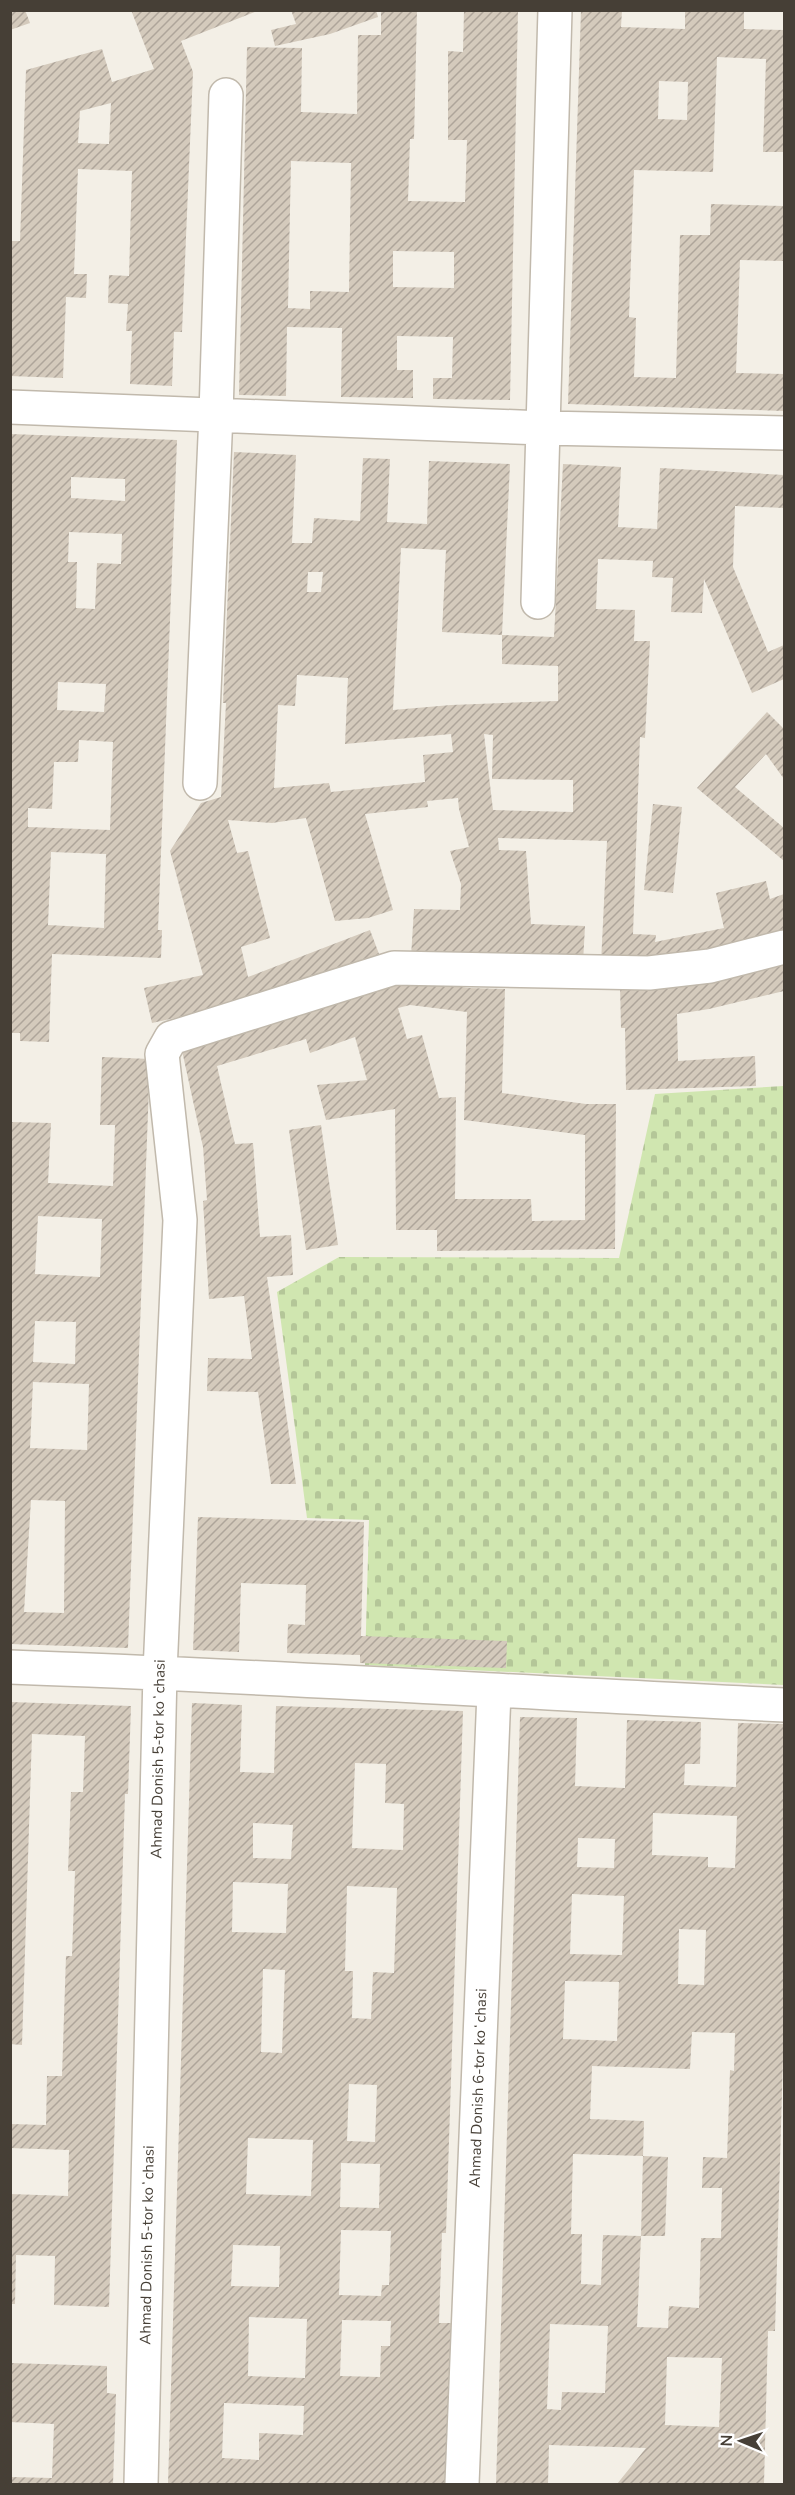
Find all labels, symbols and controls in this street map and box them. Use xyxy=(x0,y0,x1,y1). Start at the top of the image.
street label: Ahmad Donish 5-tor koʻchasi xyxy=(146,1659,170,1859)
street label: Ahmad Donish 6-tor koʻchasi xyxy=(465,1988,491,2188)
street label: Ahmad Donish 5-tor koʻchasi xyxy=(135,2145,159,2345)
north arrow xyxy=(711,2411,771,2471)
text: N xyxy=(716,2434,738,2447)

